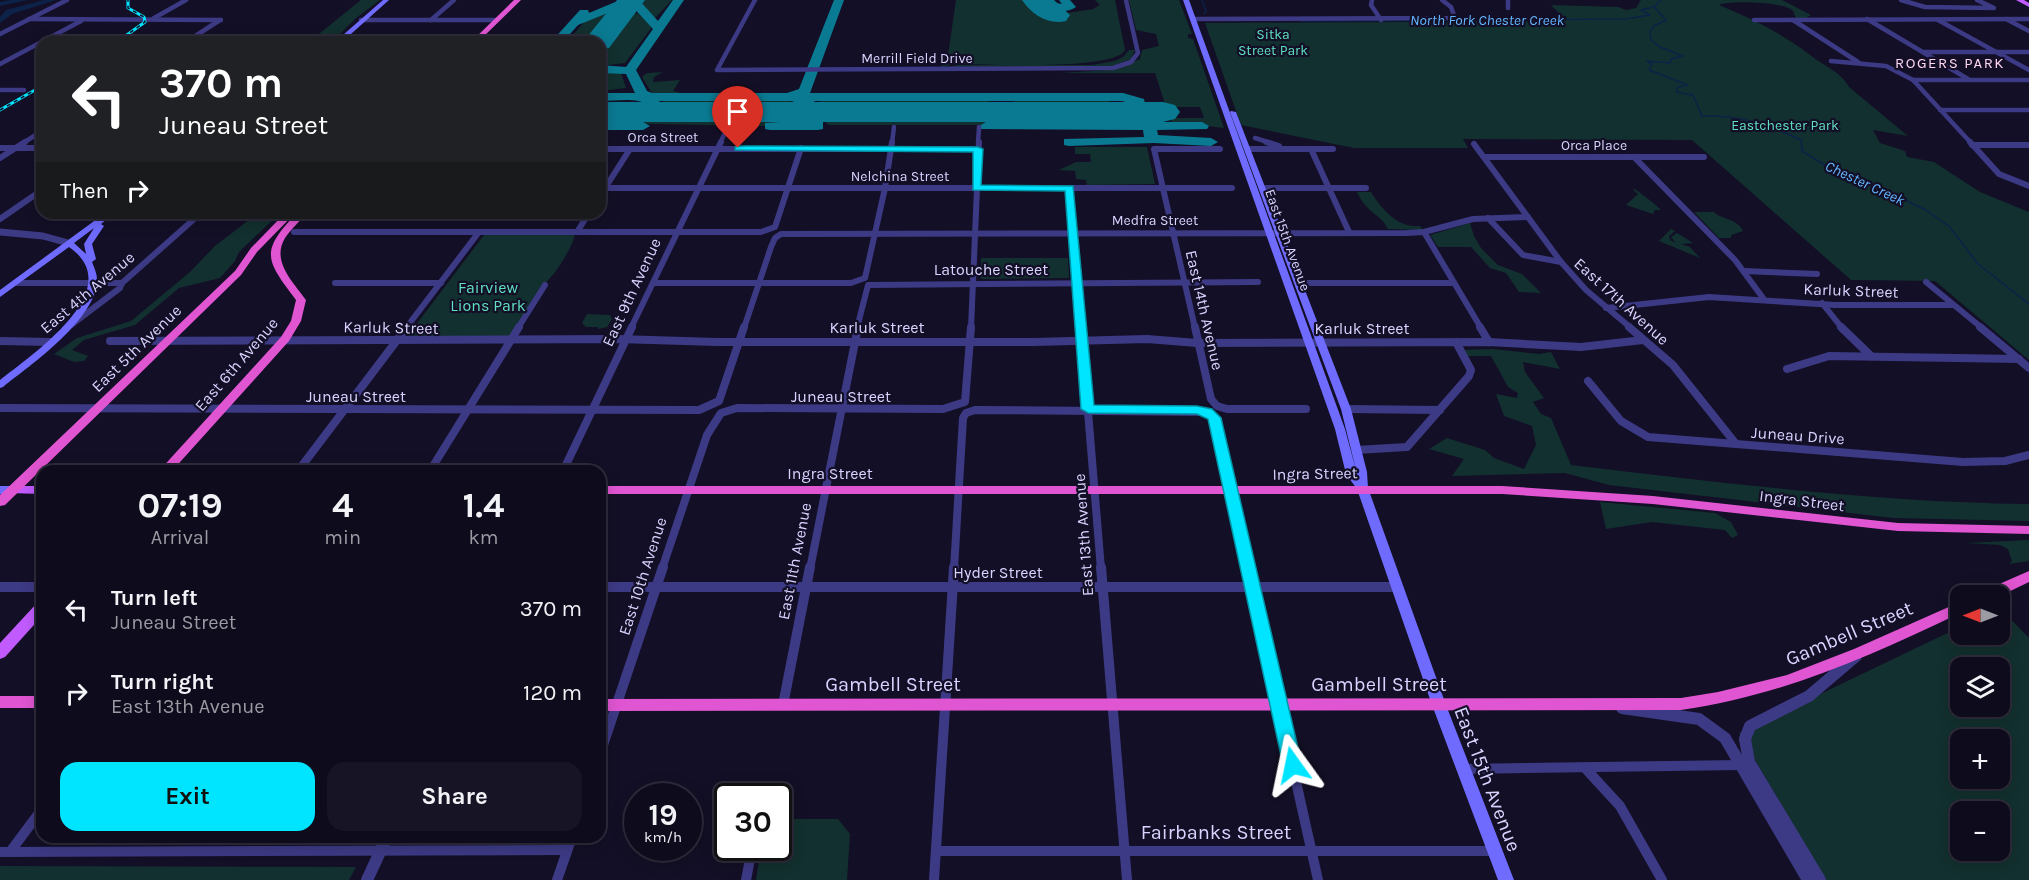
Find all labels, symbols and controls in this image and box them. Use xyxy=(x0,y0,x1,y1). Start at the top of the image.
water label: North Fork Chester Creek xyxy=(1410,11,1564,29)
park label: Sitka Street Park xyxy=(1238,26,1308,59)
street label: Merrill Field Drive xyxy=(861,50,973,67)
district label: ROGERS PARK xyxy=(1895,54,2005,72)
text: 370 m xyxy=(159,58,283,108)
icon: left xyxy=(60,60,138,138)
pin xyxy=(712,86,763,148)
icon: arrive xyxy=(721,95,754,128)
text: Juneau Street xyxy=(159,109,328,141)
park label: Eastchester Park xyxy=(1731,117,1839,134)
street label: Orca Street xyxy=(628,129,698,146)
street label: Orca Place xyxy=(1561,137,1627,154)
water label: Chester Creek xyxy=(1822,157,1908,209)
street label: Nelchina Street xyxy=(851,168,949,185)
icon: right xyxy=(121,174,154,207)
text: Then xyxy=(60,178,109,204)
street label: East 15th Avenue xyxy=(1261,187,1314,293)
street label: Medfra Street xyxy=(1112,212,1198,229)
street label: East 9th Avenue xyxy=(598,235,665,349)
street label: East 4th Avenue xyxy=(36,247,138,337)
street label: East 14th Avenue xyxy=(1181,248,1228,372)
street label: East 17th Avenue xyxy=(1570,254,1673,349)
street label: Latouche Street xyxy=(934,260,1048,279)
park label: Fairview Lions Park xyxy=(450,278,526,315)
street label: Karluk Street xyxy=(1803,279,1899,302)
street label: East 5th Avenue xyxy=(88,301,185,396)
street label: East 6th Avenue xyxy=(191,314,282,415)
street label: Karluk Street xyxy=(343,317,439,338)
street label: Karluk Street xyxy=(829,318,925,337)
street label: Karluk Street xyxy=(1314,319,1410,338)
street label: Juneau Street xyxy=(306,387,406,406)
street label: Juneau Street xyxy=(791,387,891,406)
street label: Juneau Drive xyxy=(1751,423,1845,448)
street label: Ingra Street xyxy=(1272,463,1358,484)
street label: Ingra Street xyxy=(787,464,873,483)
street label: East 13th Avenue xyxy=(1070,473,1097,597)
text: 07:19 xyxy=(138,484,223,526)
text: 4 xyxy=(332,484,353,526)
text: 1.4 xyxy=(462,484,504,526)
street label: Ingra Street xyxy=(1758,486,1846,515)
street label: East 11th Avenue xyxy=(774,501,815,621)
street label: East 10th Avenue xyxy=(614,515,671,638)
text: Arrival xyxy=(151,526,209,549)
text: min xyxy=(324,526,361,549)
text: km xyxy=(468,526,498,549)
street label: Hyder Street xyxy=(953,563,1043,582)
text: Turn left xyxy=(111,585,198,611)
north arrow xyxy=(1950,585,2010,645)
map controls xyxy=(1950,585,2010,861)
icon: left xyxy=(60,593,93,626)
text: 370 m xyxy=(520,596,582,622)
street label: Gambell Street xyxy=(1782,596,1917,671)
text: Juneau Street xyxy=(111,611,236,634)
button: layers xyxy=(1950,657,2010,717)
text: Turn right xyxy=(111,669,214,695)
street label: Gambell Street xyxy=(825,673,961,696)
street label: Gambell Street xyxy=(1311,673,1447,696)
icon: right xyxy=(60,677,93,710)
text: 120 m xyxy=(523,680,582,706)
text: East 13th Avenue xyxy=(111,695,265,718)
street label: East 15th Avenue xyxy=(1449,704,1526,855)
button: + xyxy=(1950,729,2010,789)
position arrow xyxy=(1261,733,1325,797)
button: Exit xyxy=(60,762,315,831)
button: Share xyxy=(327,762,582,831)
speed limit sign: 30 xyxy=(714,783,792,861)
text: 19 xyxy=(648,797,677,833)
button: − xyxy=(1950,801,2010,861)
street label: Fairbanks Street xyxy=(1141,821,1292,844)
text: km/h xyxy=(644,828,682,846)

